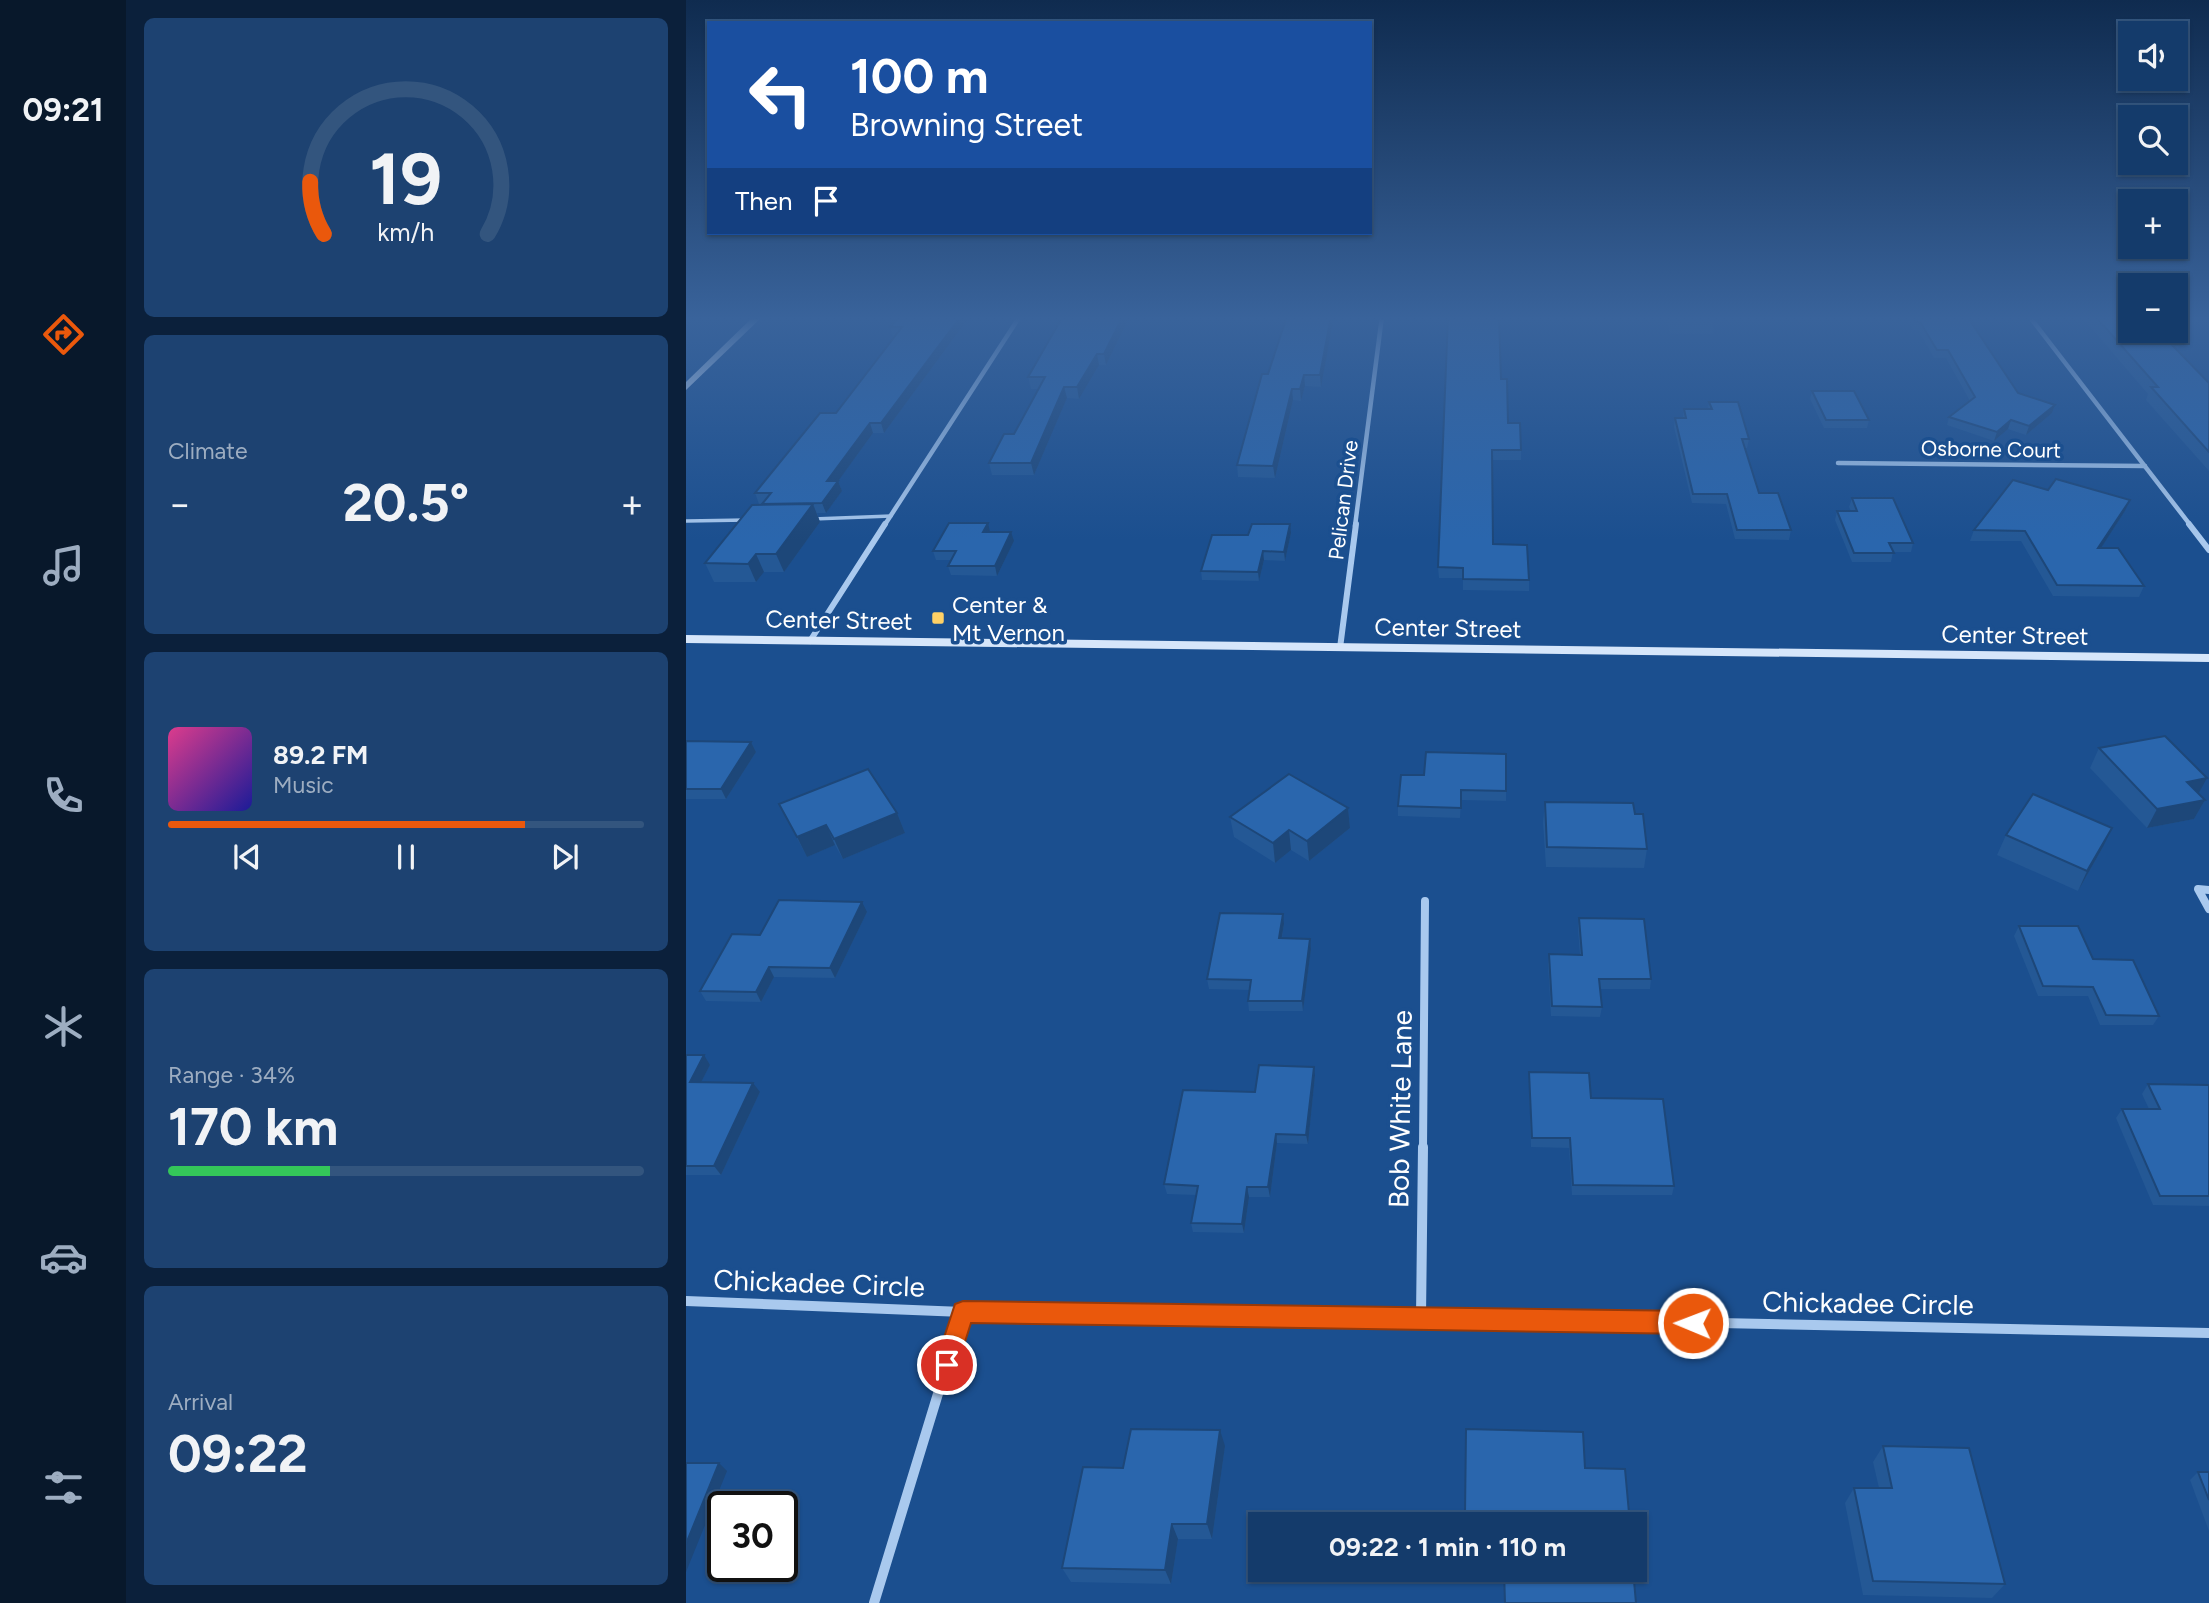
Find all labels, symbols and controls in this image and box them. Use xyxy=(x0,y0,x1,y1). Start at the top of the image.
map controls xyxy=(2118,21,2188,343)
button: sound xyxy=(2118,21,2188,91)
text: 100 m xyxy=(850,46,989,105)
icon: left xyxy=(735,49,826,140)
text: 09:21 xyxy=(23,91,103,129)
button: search xyxy=(2118,105,2188,175)
text: Browning Street xyxy=(850,106,1083,144)
text: 19 xyxy=(370,135,442,222)
icon: arrive xyxy=(807,182,845,220)
text: Then xyxy=(735,185,793,217)
button: + xyxy=(2118,189,2188,259)
text: km/h xyxy=(377,216,435,246)
button: − xyxy=(2118,273,2188,343)
icon: directions xyxy=(39,310,88,359)
street label: Osborne Court xyxy=(1921,435,2061,463)
text: Climate xyxy=(168,437,247,465)
street label: Pelican Drive xyxy=(1323,439,1363,561)
text: 20.5° xyxy=(343,472,469,534)
text: − xyxy=(168,481,192,527)
text: + xyxy=(620,481,644,527)
icon: music xyxy=(39,541,88,590)
place label: Center & Mt Vernon xyxy=(952,590,1065,647)
street label: Center Street xyxy=(765,604,913,636)
marker: Center & Mt Vernon xyxy=(930,610,946,626)
street label: Center Street xyxy=(1374,612,1522,644)
street label: Center Street xyxy=(1941,619,2089,651)
text: 89.2 FM xyxy=(273,739,368,771)
icon: phone xyxy=(39,771,88,820)
text: Music xyxy=(273,771,334,799)
icon: previous xyxy=(228,838,266,876)
icon: pause xyxy=(387,838,425,876)
icon: next xyxy=(546,838,584,876)
icon: climate xyxy=(39,1002,88,1051)
street label: Bob White Lane xyxy=(1381,1010,1419,1208)
text: Range · 34% xyxy=(168,1061,295,1089)
text: 170 km xyxy=(168,1096,338,1158)
icon: car xyxy=(39,1233,88,1282)
street label: Chickadee Circle xyxy=(713,1262,925,1304)
street label: Chickadee Circle xyxy=(1762,1284,1974,1322)
position arrow xyxy=(1656,1286,1730,1360)
pin xyxy=(917,1335,977,1395)
icon: arrive xyxy=(928,1346,966,1384)
text: Arrival xyxy=(168,1388,233,1416)
text: 09:22 xyxy=(168,1423,308,1485)
icon: filters xyxy=(39,1463,88,1512)
speed limit sign: 30 xyxy=(707,1491,798,1582)
text: 09:22 · 1 min · 110 m xyxy=(1329,1531,1566,1563)

